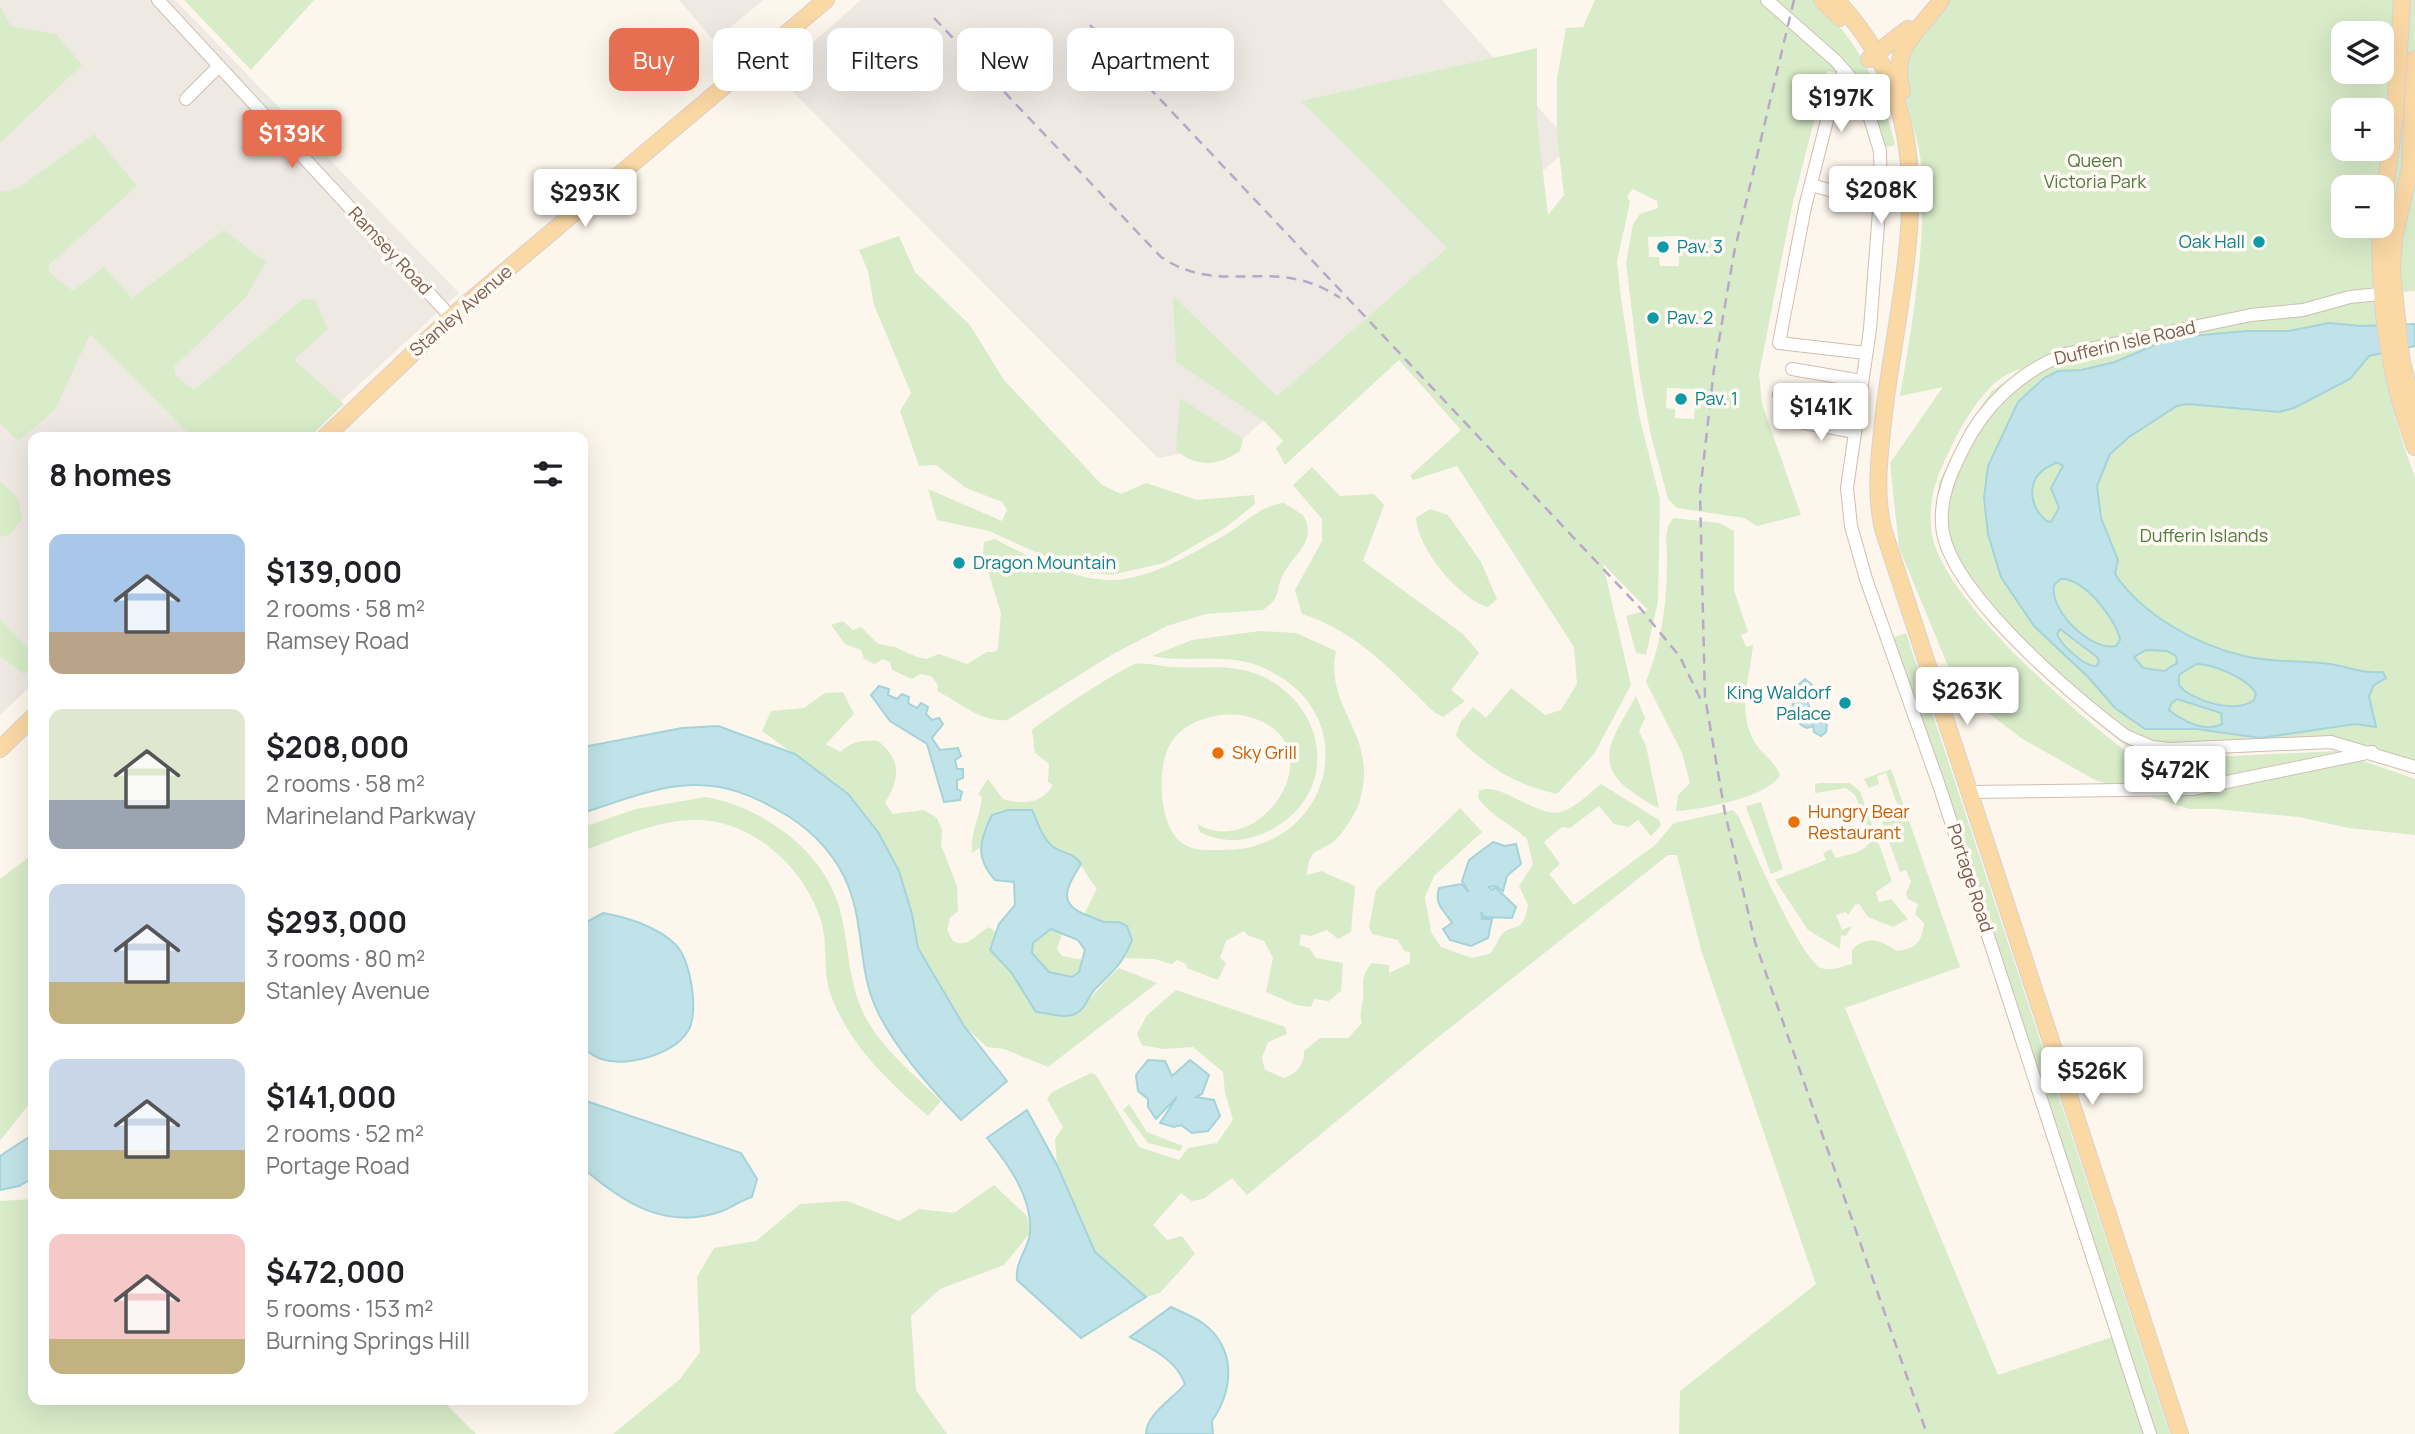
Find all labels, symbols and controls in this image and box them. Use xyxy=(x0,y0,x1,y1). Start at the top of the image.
map controls xyxy=(2331,21,2394,238)
button: layers xyxy=(2331,21,2394,84)
chip: Buy xyxy=(609,28,699,91)
chip: Rent xyxy=(713,28,813,91)
chip: Filters xyxy=(827,28,943,91)
chip: New xyxy=(957,28,1053,91)
chip: Apartment xyxy=(1067,28,1234,91)
pin: $197K xyxy=(1792,74,1890,134)
text: $197K xyxy=(1808,81,1874,113)
button: + xyxy=(2331,98,2394,161)
pin: $139K xyxy=(243,110,341,170)
text: $139K xyxy=(258,117,326,149)
park label: Queen Victoria Park xyxy=(2044,148,2147,193)
pin: $208K xyxy=(1832,166,1930,226)
pin: $293K xyxy=(536,170,634,229)
text: $208K xyxy=(1845,173,1917,205)
button: − xyxy=(2331,175,2394,238)
text: $293K xyxy=(550,176,620,208)
street label: Ramsey Road xyxy=(344,201,438,300)
place label: Oak Hall xyxy=(2179,229,2245,253)
place label: Pav. 3 xyxy=(1677,234,1723,258)
marker: Oak Hall xyxy=(2251,234,2267,250)
marker: Pav. 3 xyxy=(1655,239,1671,255)
street label: Stanley Avenue xyxy=(404,259,517,361)
place label: Pav. 2 xyxy=(1667,305,1713,329)
marker: Pav. 2 xyxy=(1645,310,1661,326)
street label: Dufferin Isle Road xyxy=(2052,314,2198,370)
pin: $141K xyxy=(1772,384,1870,443)
place label: Pav. 1 xyxy=(1695,386,1738,410)
text: $141K xyxy=(1789,390,1853,422)
marker: Pav. 1 xyxy=(1673,391,1689,407)
text: 8 homes xyxy=(49,454,172,495)
icon: filters xyxy=(529,455,567,493)
park label: Dufferin Islands xyxy=(2140,523,2268,547)
place label: Dragon Mountain xyxy=(973,550,1116,574)
text: $139,000 xyxy=(266,551,402,592)
marker: Dragon Mountain xyxy=(951,555,967,571)
icon: home xyxy=(105,562,189,646)
text: 2 rooms · 58 m² xyxy=(266,592,425,624)
text: Ramsey Road xyxy=(266,624,409,656)
pin: $263K xyxy=(1918,668,2016,727)
text: $263K xyxy=(1932,674,2002,706)
place label: King Waldorf Palace xyxy=(1727,680,1832,725)
marker: King Waldorf Palace xyxy=(1837,695,1853,711)
text: $208,000 xyxy=(266,726,409,767)
icon: home xyxy=(105,737,189,821)
place label: Sky Grill xyxy=(1232,740,1297,764)
marker: Sky Grill xyxy=(1210,745,1226,761)
pin: $472K xyxy=(2126,746,2224,806)
text: $472K xyxy=(2140,753,2210,785)
text: 2 rooms · 58 m² xyxy=(266,767,425,799)
text: Marineland Parkway xyxy=(266,799,476,831)
place label: Hungry Bear Restaurant xyxy=(1808,799,1910,844)
marker: Hungry Bear Restaurant xyxy=(1786,814,1802,830)
street label: Portage Road xyxy=(1942,820,2000,935)
text: $293,000 xyxy=(266,901,407,942)
icon: home xyxy=(105,912,189,996)
text: 3 rooms · 80 m² xyxy=(266,942,425,974)
text: Stanley Avenue xyxy=(266,974,430,1006)
pin: $526K xyxy=(2043,1048,2141,1107)
text: $526K xyxy=(2057,1054,2127,1086)
text: $141,000 xyxy=(266,1076,397,1117)
icon: home xyxy=(105,1087,189,1171)
text: 2 rooms · 52 m² xyxy=(266,1117,424,1149)
text: Portage Road xyxy=(266,1149,410,1181)
text: $472,000 xyxy=(266,1251,405,1292)
icon: home xyxy=(105,1262,189,1346)
text: 5 rooms · 153 m² xyxy=(266,1292,433,1324)
text: Burning Springs Hill xyxy=(266,1324,470,1356)

